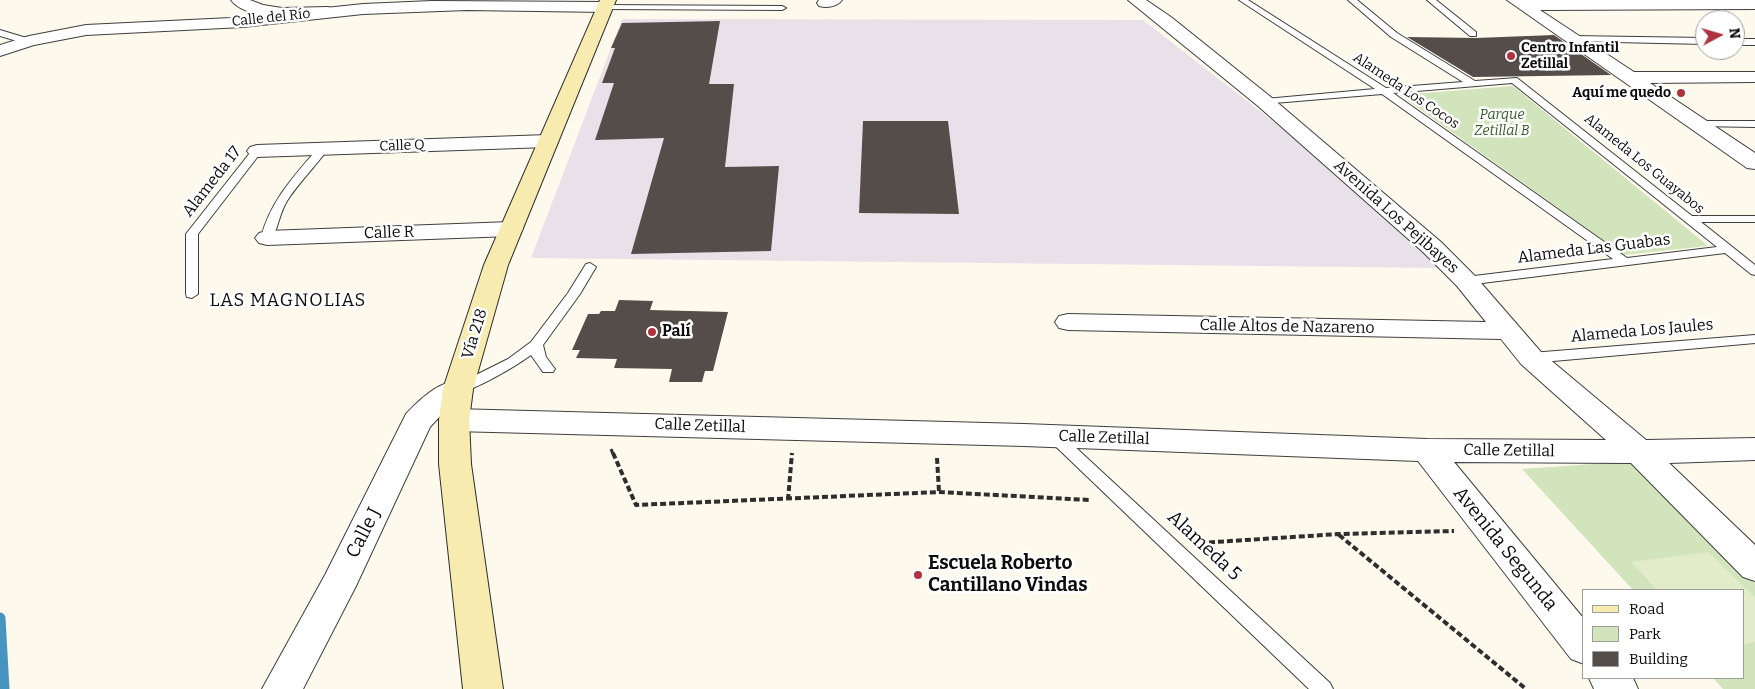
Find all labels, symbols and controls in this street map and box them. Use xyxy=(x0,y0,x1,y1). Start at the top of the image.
street label: Calle del Río xyxy=(231,6,311,30)
north arrow xyxy=(1695,10,1745,60)
text: N xyxy=(1725,27,1743,40)
place label: Centro Infantil Zetillal xyxy=(1521,40,1619,72)
street label: Alameda Los Cocos xyxy=(1350,49,1462,133)
marker: Centro Infantil Zetillal xyxy=(1505,50,1517,62)
place label: Aquí me quedo xyxy=(1572,85,1671,101)
marker: Aquí me quedo xyxy=(1675,87,1687,99)
park label: Parque Zetillal B xyxy=(1474,107,1530,140)
street label: Alameda Los Guayabos xyxy=(1581,110,1707,218)
street label: Calle Q xyxy=(379,137,425,155)
street label: Alameda 17 xyxy=(179,143,245,221)
street label: Avenida Los Pejibayes xyxy=(1330,156,1462,278)
street label: Calle R xyxy=(363,223,415,243)
street label: Alameda Las Guabas xyxy=(1517,230,1671,268)
district label: LAS MAGNOLIAS xyxy=(208,290,368,312)
street label: Vía 218 xyxy=(458,306,492,362)
street label: Alameda Los Jaules xyxy=(1570,315,1714,347)
street label: Calle Altos de Nazareno xyxy=(1199,316,1375,338)
place label: Palí xyxy=(662,322,690,342)
marker: Palí xyxy=(646,326,658,338)
street label: Calle Zetillal xyxy=(654,415,746,437)
street label: Calle Zetillal xyxy=(1058,427,1150,449)
street label: Calle Zetillal xyxy=(1463,441,1555,461)
street label: Avenida Segunda xyxy=(1448,482,1562,616)
street label: Calle J xyxy=(342,504,386,562)
street label: Alameda 5 xyxy=(1162,506,1246,586)
place label: Escuela Roberto Cantillano Vindas xyxy=(928,553,1087,597)
marker: Escuela Roberto Cantillano Vindas xyxy=(912,569,924,581)
legend xyxy=(1582,589,1745,679)
text: Road xyxy=(1629,600,1664,618)
text: Park xyxy=(1629,625,1661,643)
text: Building xyxy=(1629,650,1688,668)

